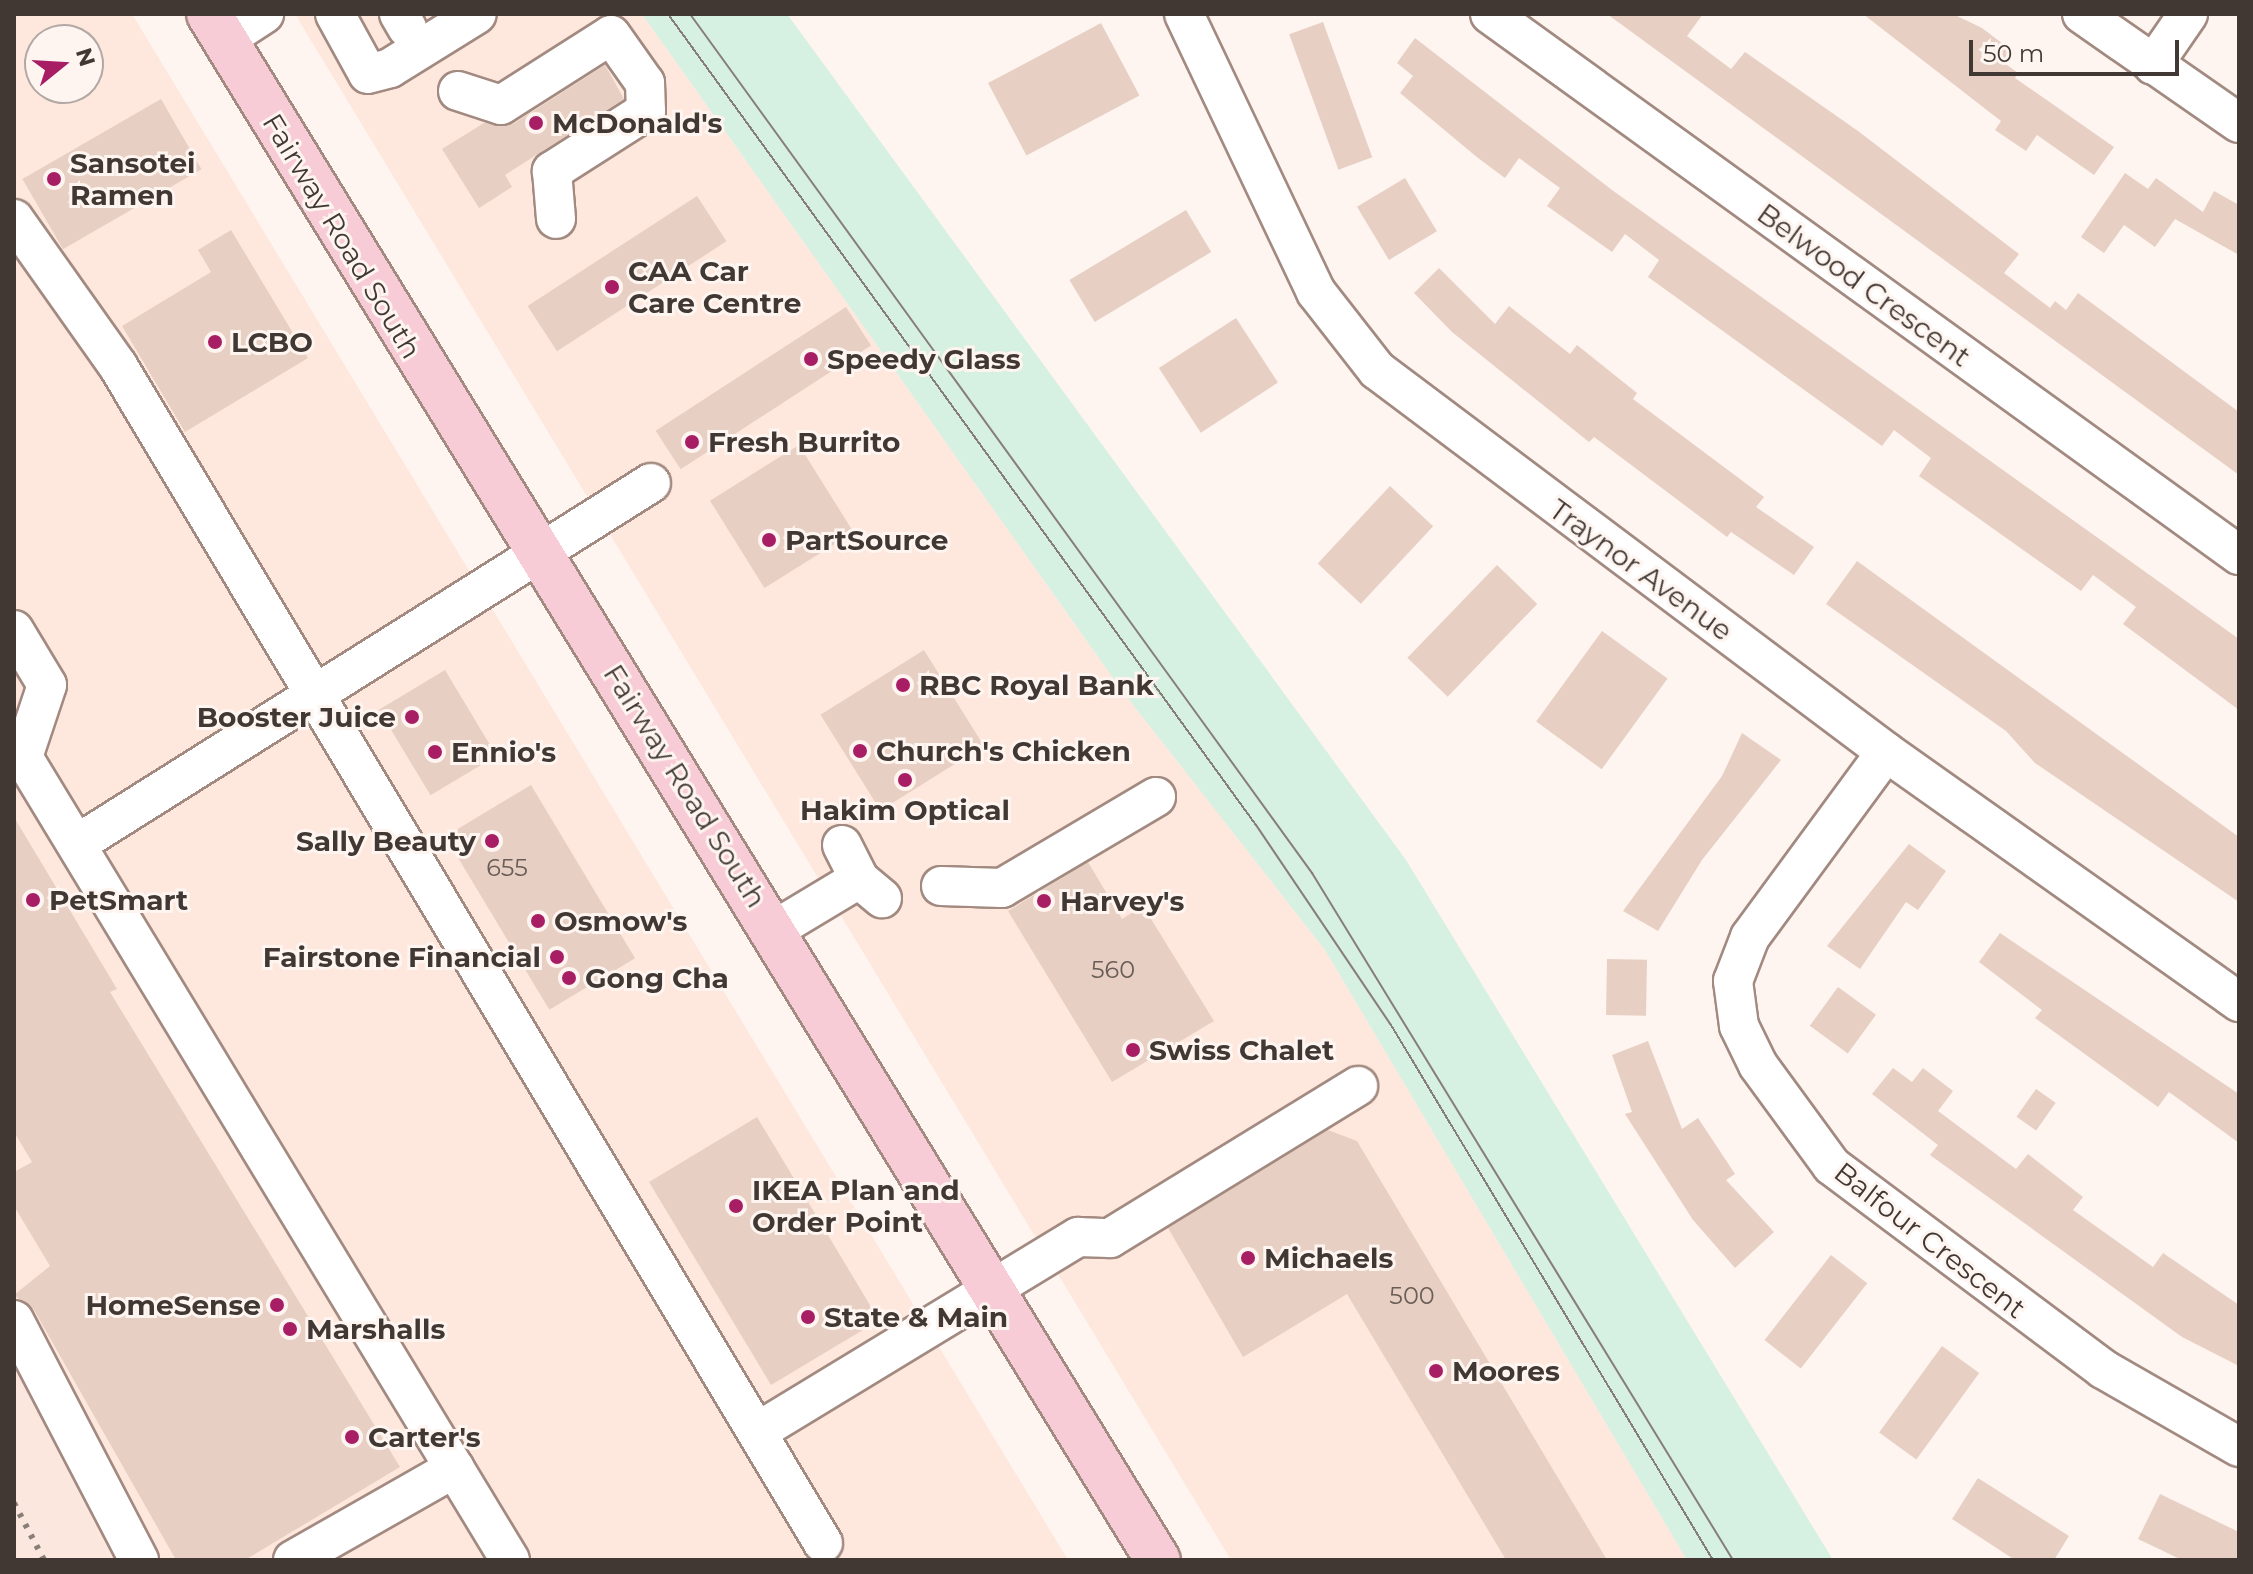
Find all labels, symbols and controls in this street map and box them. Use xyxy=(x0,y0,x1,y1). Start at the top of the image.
north arrow xyxy=(24,24,104,104)
scale bar xyxy=(1973,24,2183,74)
text: 50 m xyxy=(1983,39,2044,68)
text: N xyxy=(70,44,101,70)
place label: McDonald's xyxy=(552,106,722,140)
street label: Fairway Road South xyxy=(256,107,428,365)
marker: McDonald's xyxy=(527,114,545,132)
place label: Sansotei Ramen xyxy=(70,146,196,212)
marker: Sansotei Ramen xyxy=(45,170,63,188)
street label: Belwood Crescent xyxy=(1751,196,1977,374)
place label: CAA Car Care Centre xyxy=(628,254,801,320)
marker: CAA Car Care Centre xyxy=(603,278,621,296)
place label: LCBO xyxy=(231,325,313,359)
marker: LCBO xyxy=(206,333,224,351)
place label: Speedy Glass xyxy=(827,342,1021,376)
marker: Speedy Glass xyxy=(802,350,820,368)
place label: Fresh Burrito xyxy=(708,425,900,459)
marker: Fresh Burrito xyxy=(683,433,701,451)
street label: Traynor Avenue xyxy=(1543,492,1739,648)
place label: PartSource xyxy=(785,523,948,557)
marker: PartSource xyxy=(760,531,778,549)
street label: Fairway Road South xyxy=(597,658,773,914)
place label: RBC Royal Bank xyxy=(919,668,1154,702)
marker: RBC Royal Bank xyxy=(894,676,912,694)
place label: Booster Juice xyxy=(197,700,396,734)
marker: Booster Juice xyxy=(403,708,421,726)
place label: Church's Chicken xyxy=(876,734,1131,768)
place label: Ennio's xyxy=(451,735,556,769)
marker: Church's Chicken xyxy=(851,742,869,760)
marker: Ennio's xyxy=(426,743,444,761)
marker: Hakim Optical xyxy=(896,771,914,789)
place label: Hakim Optical xyxy=(800,793,1010,827)
place label: Sally Beauty xyxy=(296,824,476,858)
marker: Sally Beauty xyxy=(483,832,501,850)
house number: 655 xyxy=(486,854,528,882)
place label: PetSmart xyxy=(49,883,188,917)
place label: Harvey's xyxy=(1060,884,1184,918)
marker: PetSmart xyxy=(24,891,42,909)
marker: Harvey's xyxy=(1035,892,1053,910)
place label: Osmow's xyxy=(554,904,687,938)
marker: Osmow's xyxy=(529,912,547,930)
place label: Fairstone Financial xyxy=(263,940,541,974)
marker: Fairstone Financial xyxy=(548,948,566,966)
house number: 560 xyxy=(1091,956,1135,984)
place label: Gong Cha xyxy=(585,961,729,995)
marker: Gong Cha xyxy=(560,969,578,987)
place label: Swiss Chalet xyxy=(1149,1033,1334,1067)
marker: Swiss Chalet xyxy=(1124,1041,1142,1059)
street label: Balfour Crescent xyxy=(1828,1155,2032,1325)
place label: IKEA Plan and Order Point xyxy=(752,1173,960,1239)
marker: IKEA Plan and Order Point xyxy=(727,1197,745,1215)
place label: Michaels xyxy=(1264,1241,1393,1275)
marker: Michaels xyxy=(1239,1249,1257,1267)
house number: 500 xyxy=(1389,1282,1435,1310)
place label: HomeSense xyxy=(85,1288,261,1322)
marker: HomeSense xyxy=(268,1296,286,1314)
place label: State & Main xyxy=(824,1300,1008,1334)
marker: State & Main xyxy=(799,1308,817,1326)
place label: Marshalls xyxy=(306,1312,445,1346)
marker: Marshalls xyxy=(281,1320,299,1338)
place label: Moores xyxy=(1452,1354,1560,1388)
marker: Moores xyxy=(1427,1362,1445,1380)
place label: Carter's xyxy=(368,1420,481,1454)
marker: Carter's xyxy=(343,1428,361,1446)

